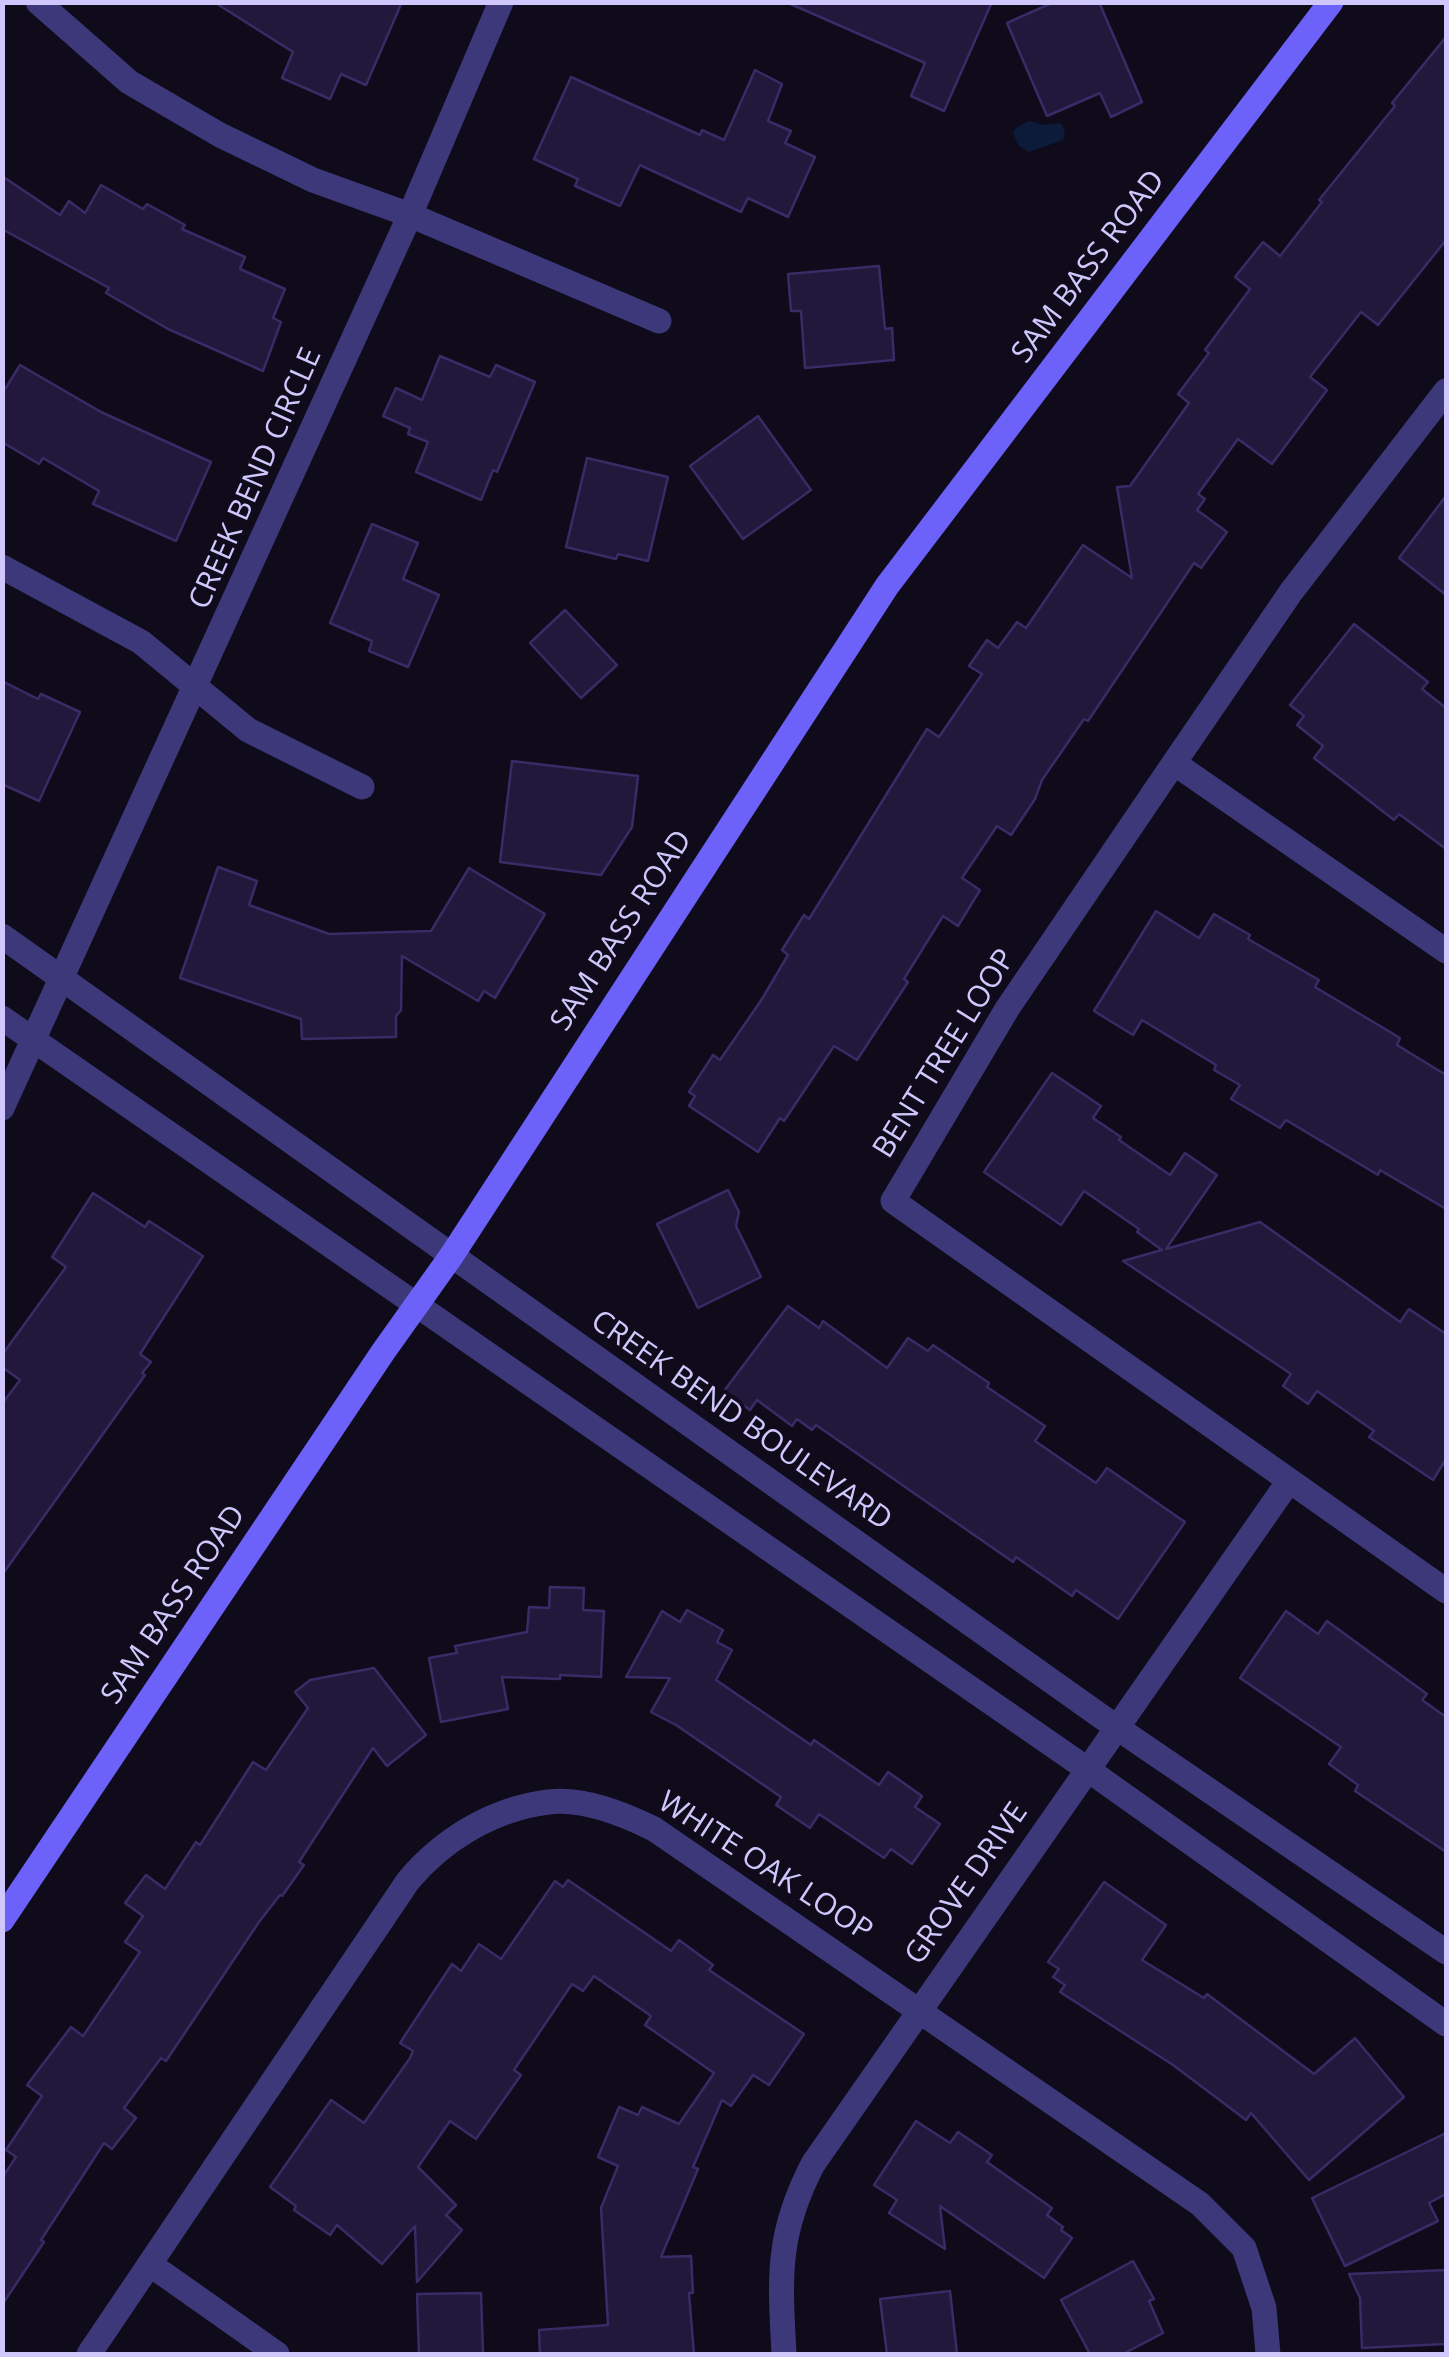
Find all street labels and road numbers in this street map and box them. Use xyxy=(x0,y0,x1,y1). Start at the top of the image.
street label: SAM BASS ROAD xyxy=(1005,164,1173,370)
street label: CREEK BEND CIRCLE xyxy=(182,343,330,615)
street label: SAM BASS ROAD xyxy=(544,824,700,1038)
street label: BENT TREE LOOP xyxy=(866,943,1024,1165)
street label: CREEK BEND BOULEVARD xyxy=(584,1303,898,1539)
street label: SAM BASS ROAD xyxy=(94,1499,254,1711)
street label: WHITE OAK LOOP xyxy=(651,1784,879,1950)
street label: GROVE DRIVE xyxy=(898,1796,1036,1972)

